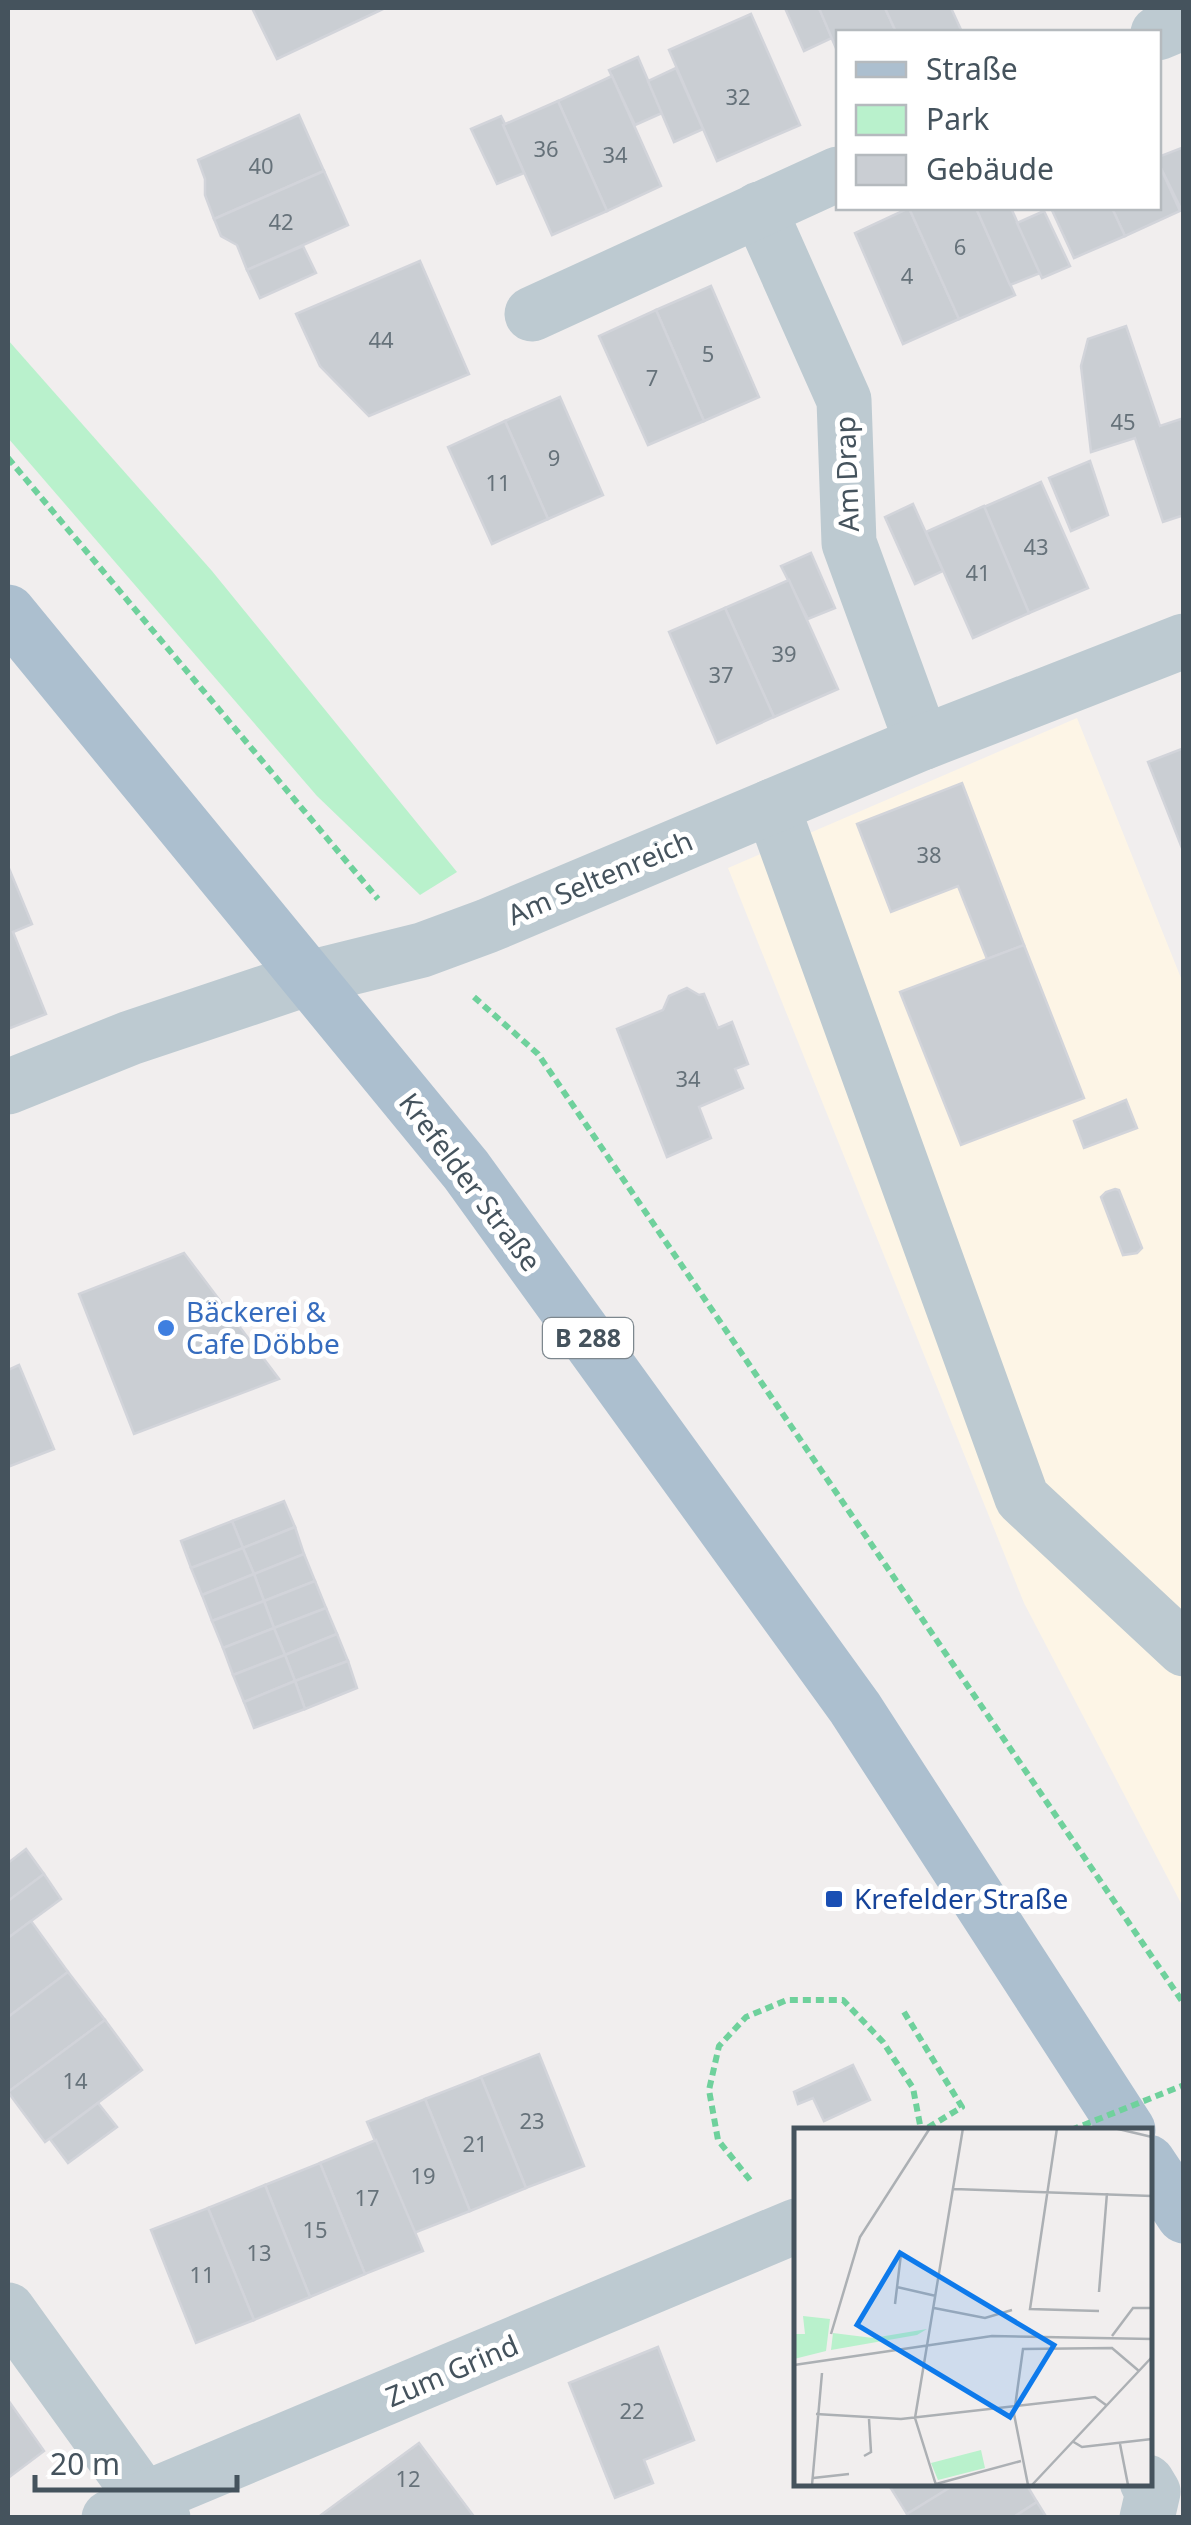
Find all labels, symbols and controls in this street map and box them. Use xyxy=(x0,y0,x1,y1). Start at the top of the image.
legend xyxy=(836,30,1161,210)
text: Straße xyxy=(926,48,1018,89)
house number: 32 xyxy=(725,81,751,111)
text: Park xyxy=(926,98,989,139)
house number: 36 xyxy=(533,133,559,163)
house number: 34 xyxy=(602,139,628,169)
text: Gebäude xyxy=(926,148,1054,189)
house number: 40 xyxy=(248,150,274,180)
house number: 42 xyxy=(268,206,294,236)
house number: 6 xyxy=(954,231,966,261)
house number: 4 xyxy=(901,260,914,290)
house number: 44 xyxy=(368,324,394,354)
house number: 5 xyxy=(702,338,714,368)
house number: 7 xyxy=(646,362,658,392)
house number: 45 xyxy=(1110,406,1136,436)
street label: Am Drap xyxy=(825,416,867,533)
house number: 9 xyxy=(548,442,560,472)
house number: 11 xyxy=(485,467,511,497)
house number: 43 xyxy=(1023,531,1049,561)
house number: 41 xyxy=(965,557,991,587)
house number: 39 xyxy=(771,638,797,668)
house number: 37 xyxy=(708,659,734,689)
street label: Am Seltenreich xyxy=(501,821,698,933)
house number: 38 xyxy=(916,839,942,869)
house number: 34 xyxy=(675,1063,701,1093)
street label: Krefelder Straße xyxy=(391,1084,550,1278)
place label: Bäckerei & Cafe Döbbe xyxy=(186,1292,340,1362)
marker: Bäckerei & Cafe Döbbe xyxy=(155,1317,177,1339)
road number: B 288 xyxy=(543,1318,633,1358)
place label: Krefelder Straße xyxy=(854,1879,1068,1917)
marker: Krefelder Straße xyxy=(823,1888,845,1910)
house number: 14 xyxy=(62,2065,88,2095)
house number: 23 xyxy=(519,2105,545,2135)
house number: 21 xyxy=(462,2128,488,2158)
inset map xyxy=(794,2128,1151,2485)
house number: 19 xyxy=(410,2160,436,2190)
house number: 17 xyxy=(354,2182,380,2212)
house number: 15 xyxy=(302,2214,328,2244)
house number: 13 xyxy=(246,2237,272,2267)
house number: 11 xyxy=(189,2259,215,2289)
street label: Zum Grind xyxy=(380,2325,524,2415)
house number: 22 xyxy=(619,2395,645,2425)
scale bar xyxy=(35,2430,238,2492)
text: 20 m xyxy=(50,2443,120,2484)
house number: 12 xyxy=(395,2463,421,2493)

